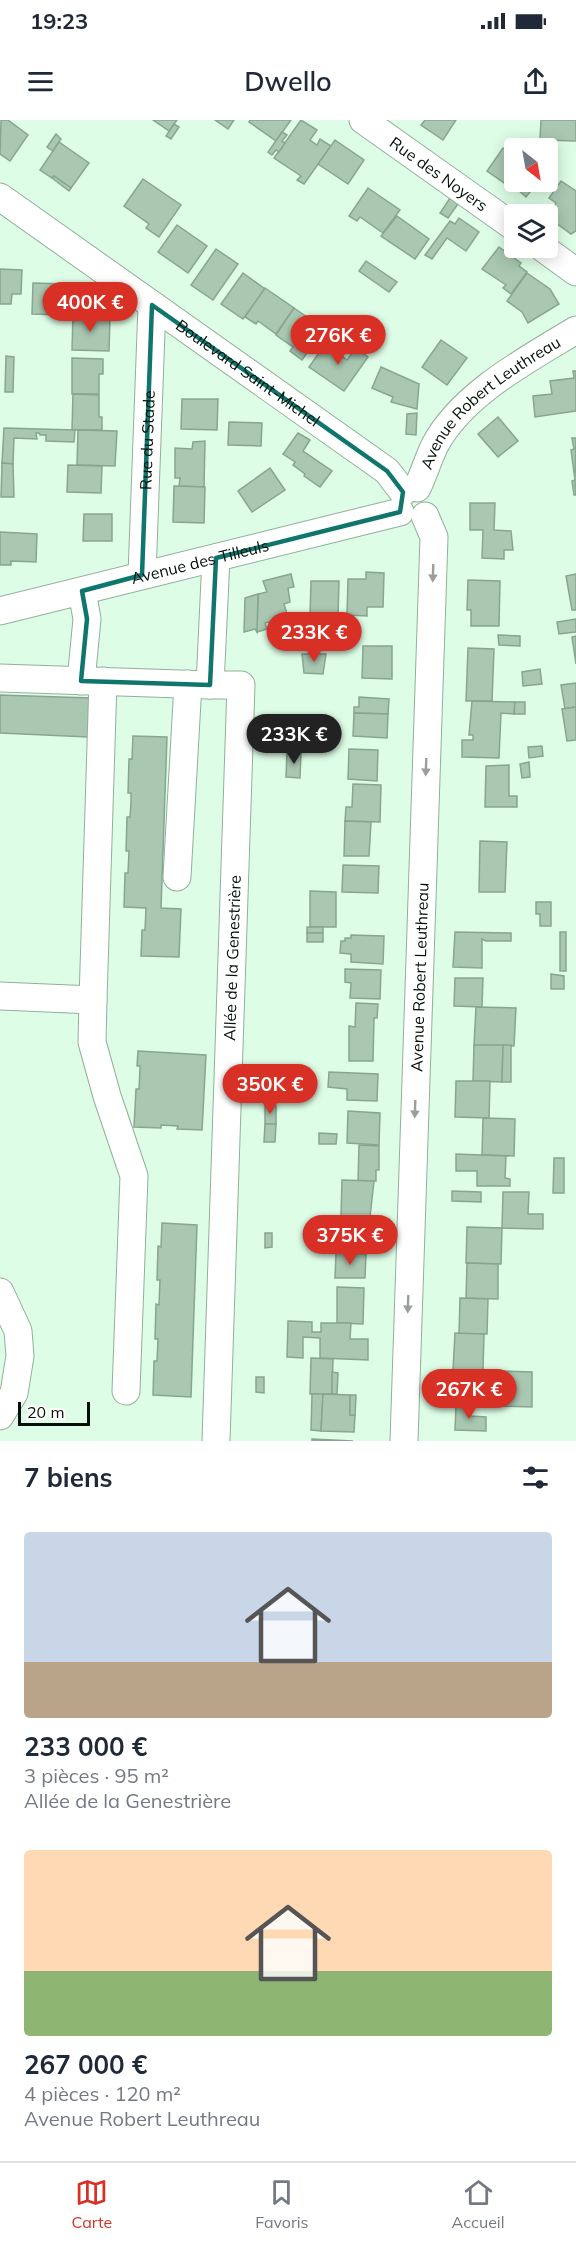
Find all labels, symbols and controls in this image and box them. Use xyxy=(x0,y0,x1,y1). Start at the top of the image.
text: 19:23 xyxy=(30,7,88,35)
text: Dwello xyxy=(244,64,332,98)
icon: menu xyxy=(24,65,57,98)
icon: share xyxy=(519,65,552,98)
street label: Rue des Noyers xyxy=(386,132,492,215)
north arrow xyxy=(504,138,558,192)
map controls xyxy=(504,138,558,258)
button: layers xyxy=(504,204,558,258)
pin: 400K € xyxy=(41,282,139,333)
text: 400K € xyxy=(57,289,123,314)
street label: Boulevard Saint-Michel xyxy=(172,315,324,430)
pin: 276K € xyxy=(289,315,387,366)
text: 276K € xyxy=(305,322,371,347)
street label: Avenue Robert Leuthreau xyxy=(416,332,564,472)
street label: Rue du Stade xyxy=(135,390,159,490)
street label: Avenue des Tilleuls xyxy=(129,535,271,588)
one-way arrow xyxy=(428,563,437,582)
pin: 233K € xyxy=(265,612,363,663)
text: 233K € xyxy=(281,619,347,644)
pin: 233K € xyxy=(245,714,343,765)
text: 233K € xyxy=(261,721,327,746)
one-way arrow xyxy=(422,758,431,777)
street label: Allée de la Genestrière xyxy=(219,875,245,1041)
street label: Avenue Robert Leuthreau xyxy=(406,882,433,1072)
pin: 350K € xyxy=(221,1064,319,1115)
text: 350K € xyxy=(237,1071,303,1096)
one-way arrow xyxy=(410,1100,419,1119)
pin: 375K € xyxy=(301,1215,399,1266)
text: 375K € xyxy=(317,1222,383,1247)
one-way arrow xyxy=(404,1295,413,1314)
pin: 267K € xyxy=(420,1369,518,1420)
text: 267K € xyxy=(436,1376,502,1401)
scale bar xyxy=(18,1399,90,1426)
text: 20 m xyxy=(27,1402,64,1422)
text: 7 biens xyxy=(24,1461,113,1494)
icon: filters xyxy=(519,1461,552,1494)
icon: home xyxy=(234,1571,342,1679)
text: 233 000 € xyxy=(24,1730,147,1763)
text: 3 pièces · 95 m² xyxy=(24,1763,169,1788)
text: Allée de la Genestrière xyxy=(24,1788,231,1813)
icon: home xyxy=(234,1889,342,1997)
text: 267 000 € xyxy=(24,2048,147,2081)
text: 4 pièces · 120 m² xyxy=(24,2081,181,2106)
text: Avenue Robert Leuthreau xyxy=(24,2106,260,2131)
tab: Carte xyxy=(72,2176,112,2232)
tab: Favoris xyxy=(255,2176,309,2232)
tab: Accueil xyxy=(452,2176,504,2232)

